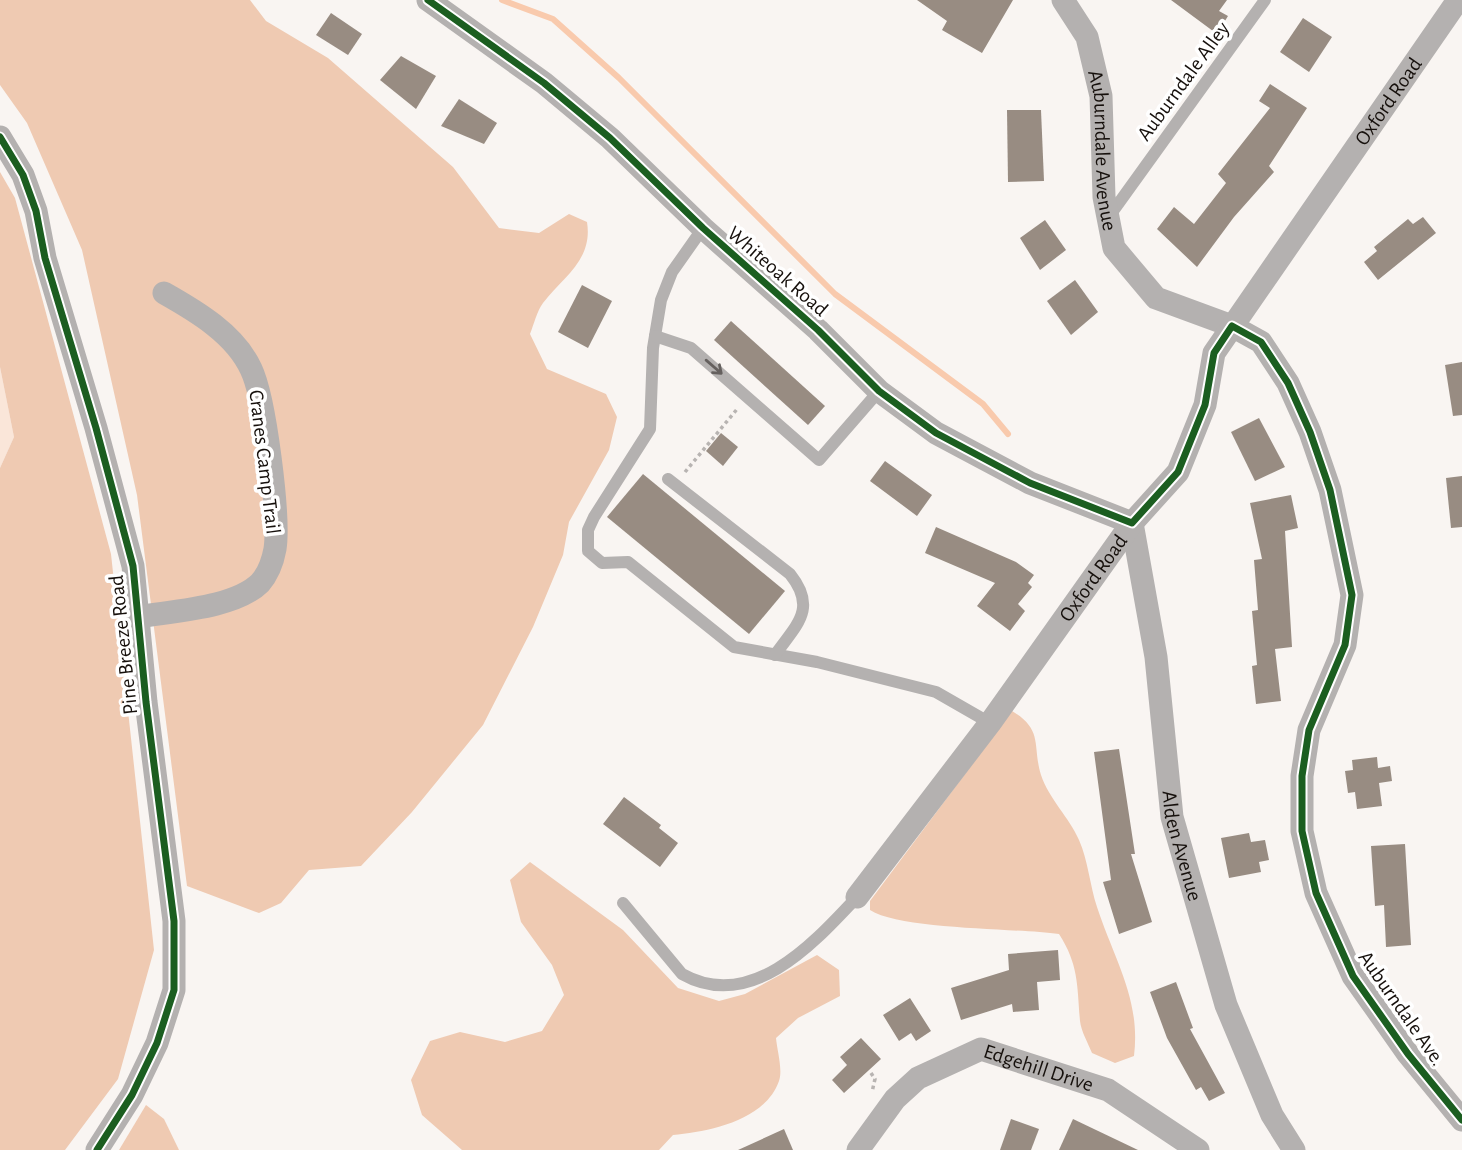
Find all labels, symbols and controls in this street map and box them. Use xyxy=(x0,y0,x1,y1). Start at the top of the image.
street label: Auburndale Alley xyxy=(1133,18,1233,145)
street label: Oxford Road xyxy=(1351,54,1426,149)
street label: Auburndale Avenue xyxy=(1084,68,1120,232)
street label: Whiteoak Road xyxy=(723,222,832,321)
one-way arrow xyxy=(705,359,723,375)
street label: Cranes Camp Trail xyxy=(245,389,284,535)
street label: Oxford Road xyxy=(1056,531,1131,626)
street label: Pine Breeze Road xyxy=(106,574,141,716)
street label: Alden Avenue xyxy=(1158,789,1206,903)
street label: Auburndale Ave. xyxy=(1354,947,1449,1069)
street label: Edgehill Drive xyxy=(981,1041,1096,1096)

